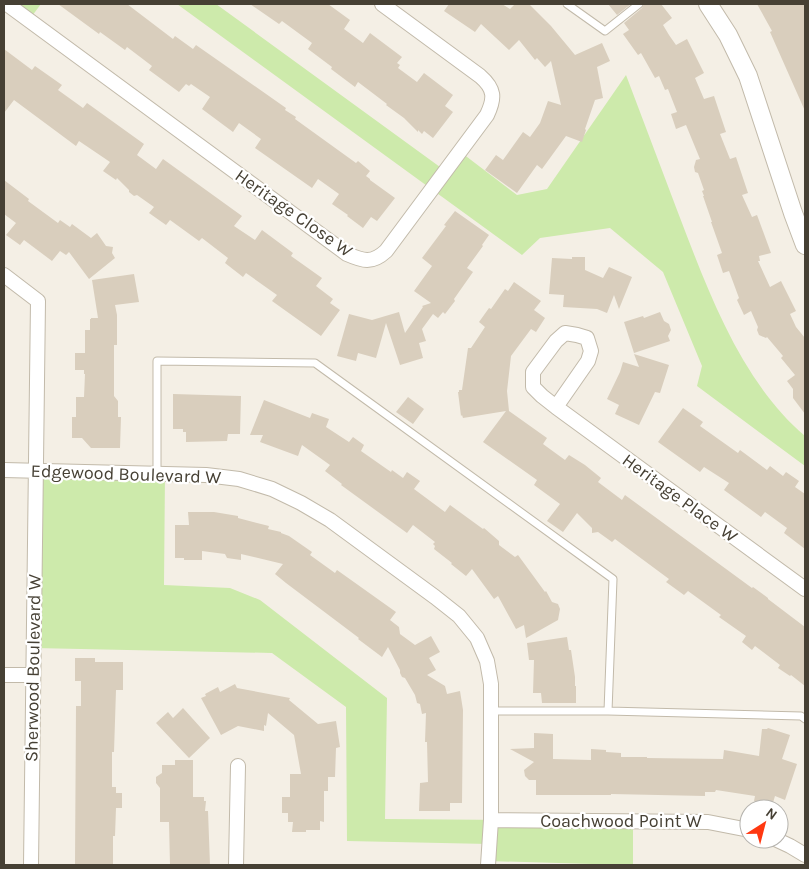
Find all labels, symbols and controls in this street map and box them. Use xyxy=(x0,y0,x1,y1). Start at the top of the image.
street label: Heritage Close W xyxy=(231,164,357,262)
street label: Heritage Place W xyxy=(618,449,742,547)
street label: Edgewood Boulevard W xyxy=(30,460,222,488)
street label: Sherwood Boulevard W xyxy=(20,574,46,762)
north arrow xyxy=(739,799,789,849)
text: N xyxy=(762,804,780,824)
street label: Coachwood Point W xyxy=(540,810,702,832)

